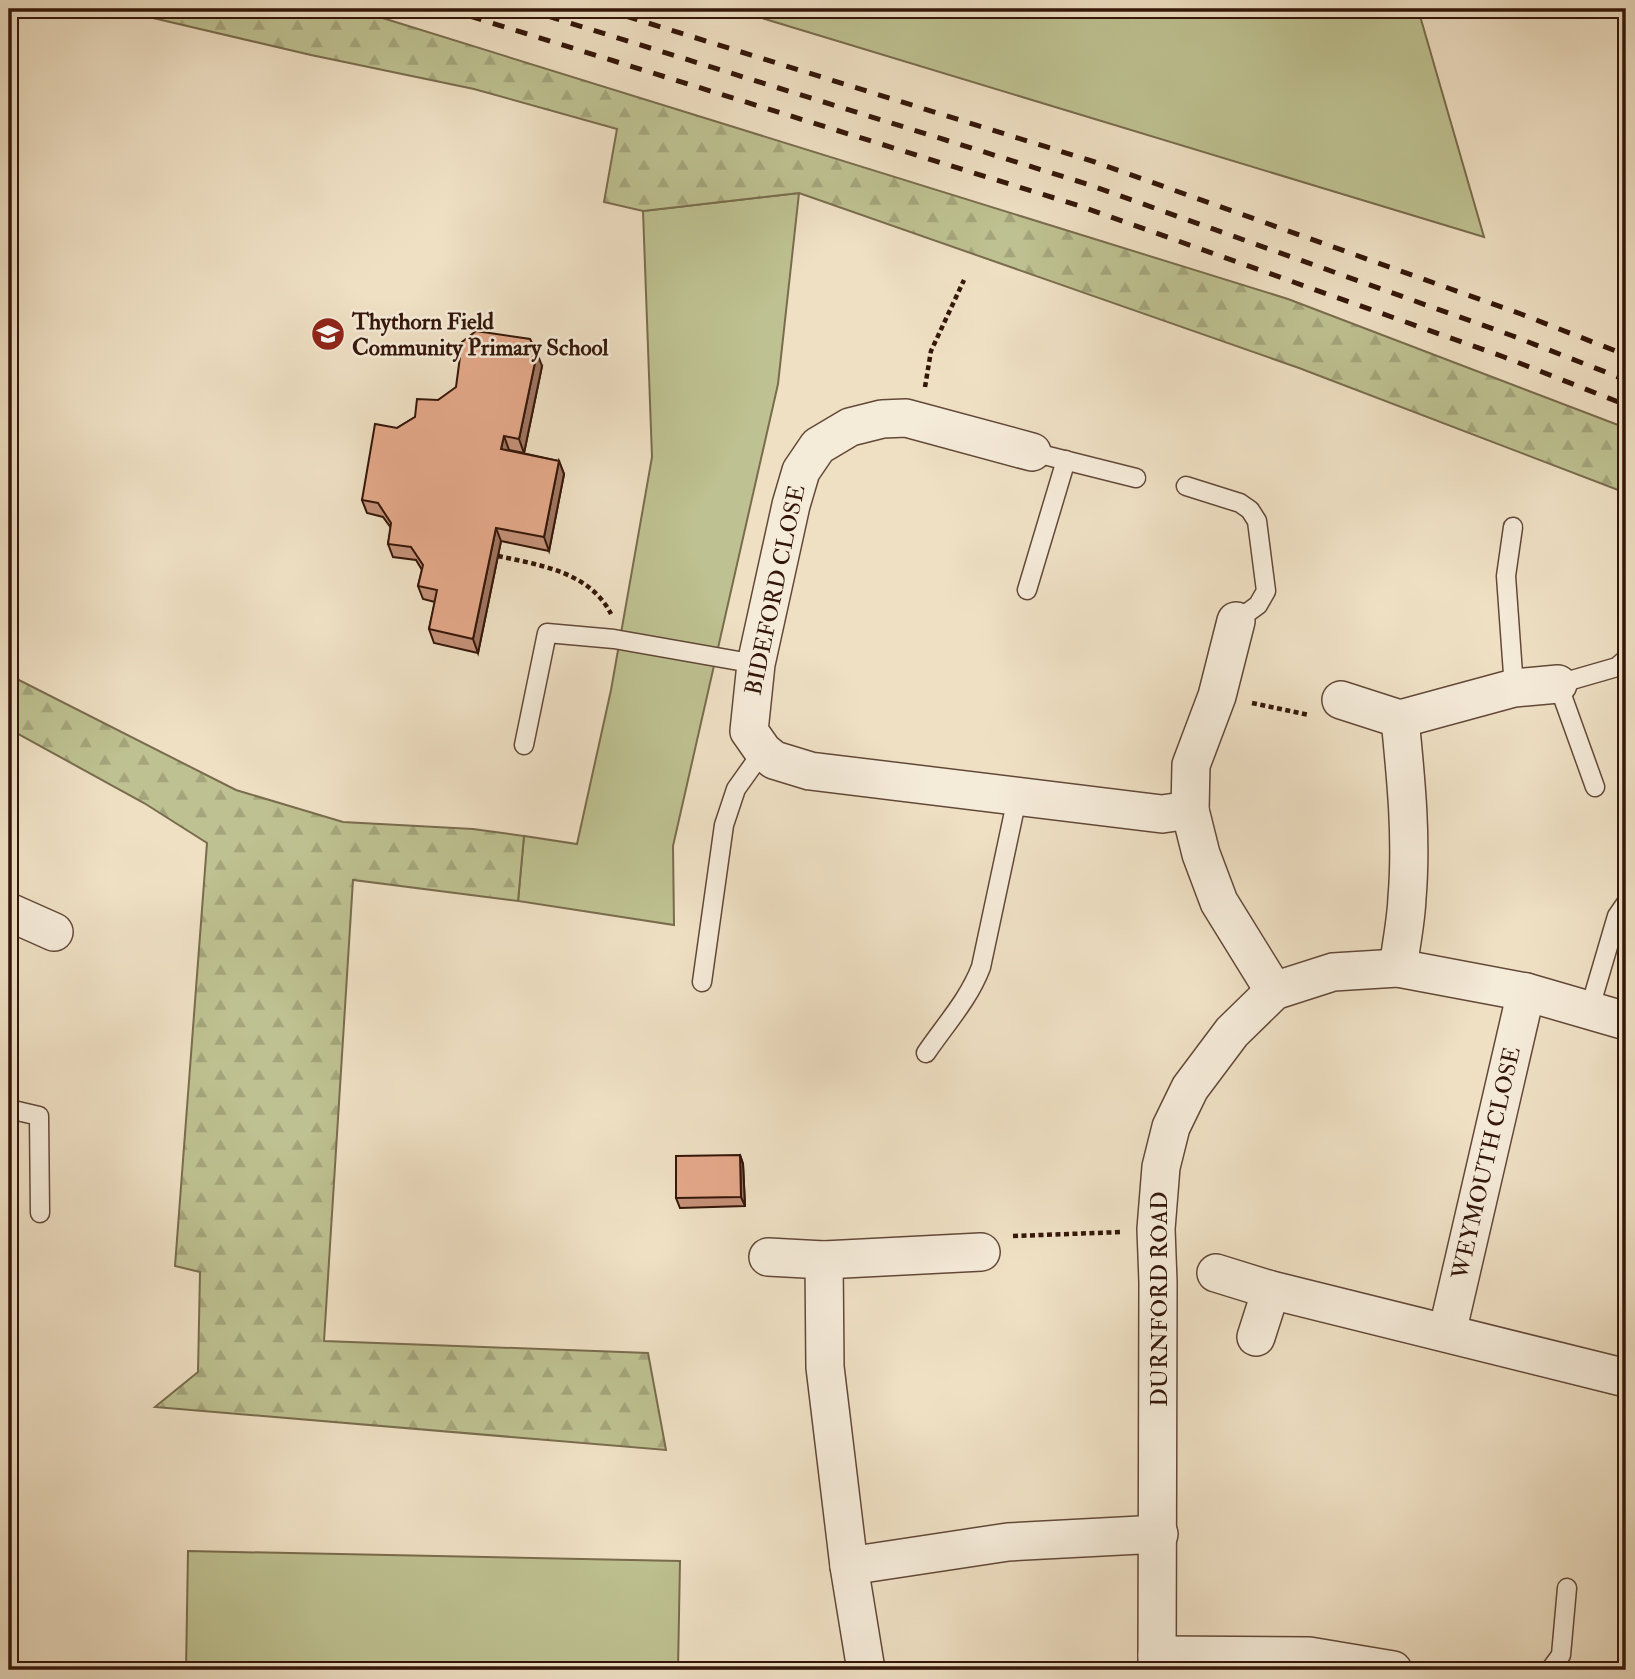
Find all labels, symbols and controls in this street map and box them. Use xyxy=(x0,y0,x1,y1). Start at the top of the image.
place label: Thythorn Field Community Primary School xyxy=(351,307,609,363)
school or university icon: Thythorn Field Community Primary School xyxy=(309,315,347,353)
street label: BIDEFORD CLOSE xyxy=(739,482,811,698)
street label: WEYMOUTH CLOSE xyxy=(1445,1044,1527,1283)
street label: DURNFORD ROAD xyxy=(1145,1191,1174,1407)

